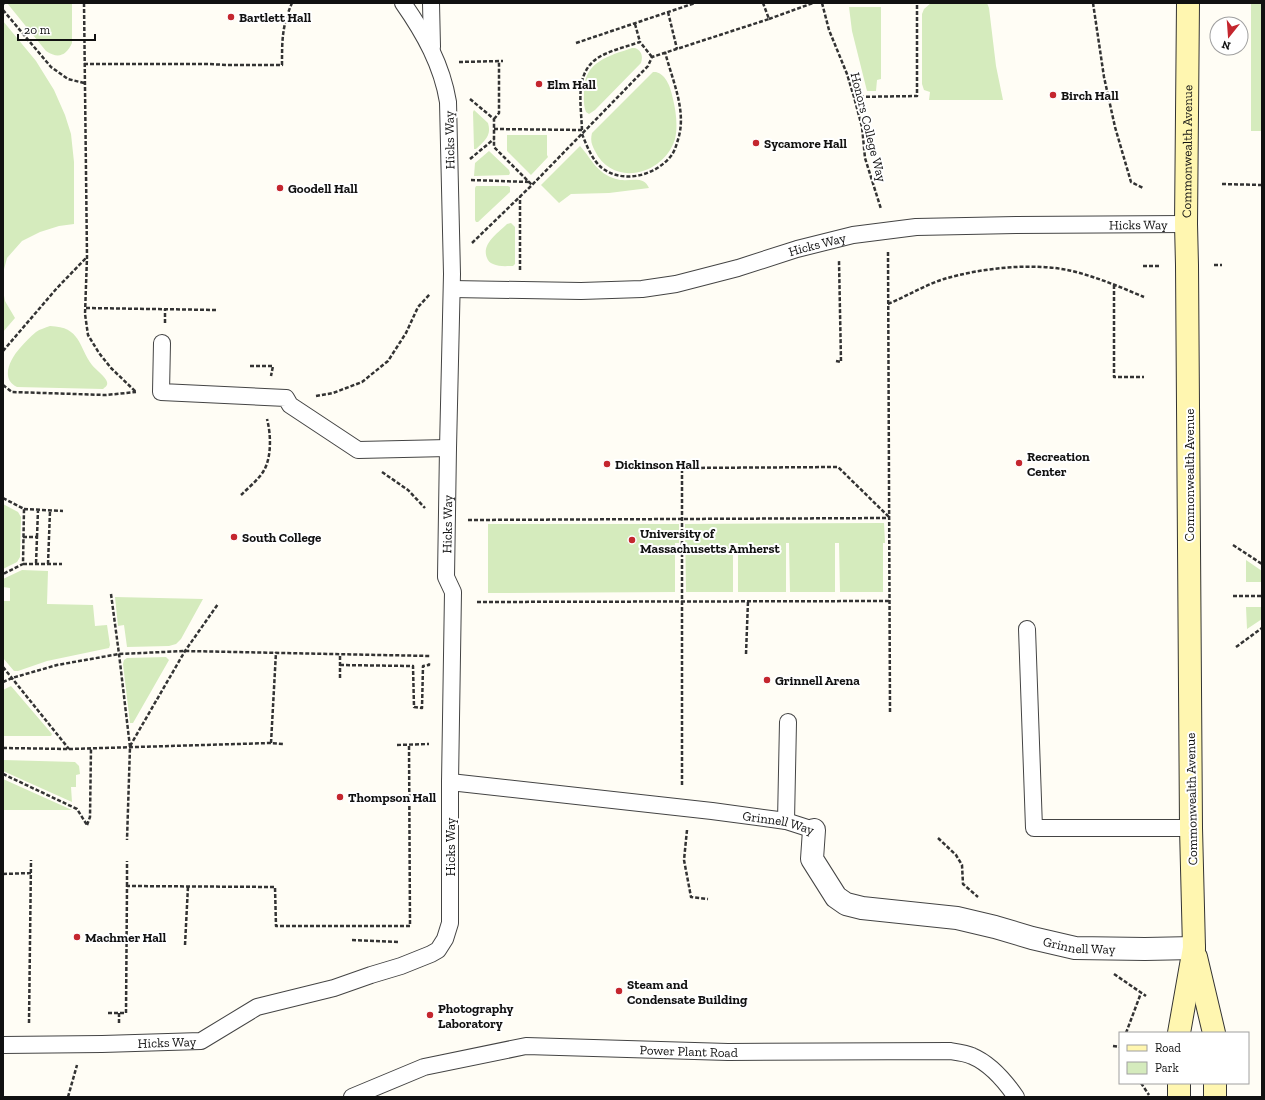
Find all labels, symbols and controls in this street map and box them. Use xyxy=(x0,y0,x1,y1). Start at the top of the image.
place label: Bartlett Hall xyxy=(239,10,311,25)
marker: Bartlett Hall xyxy=(226,12,236,22)
scale bar xyxy=(18,16,95,42)
north arrow xyxy=(1209,16,1249,56)
text: 20 m xyxy=(24,23,51,37)
text: N xyxy=(1220,37,1232,53)
street label: Honors College Way xyxy=(848,71,889,184)
place label: Elm Hall xyxy=(547,77,596,92)
marker: Elm Hall xyxy=(534,79,544,89)
street label: Commonwealth Avenue xyxy=(1179,85,1195,218)
place label: Birch Hall xyxy=(1061,88,1119,103)
marker: Birch Hall xyxy=(1048,90,1058,100)
street label: Hicks Way xyxy=(441,110,458,169)
place label: Sycamore Hall xyxy=(764,136,847,151)
marker: Sycamore Hall xyxy=(751,138,761,148)
place label: Goodell Hall xyxy=(288,181,358,196)
marker: Goodell Hall xyxy=(275,183,285,193)
street label: Hicks Way xyxy=(1109,217,1168,232)
street label: Hicks Way xyxy=(786,230,848,259)
street label: Commonwealth Avenue xyxy=(1182,409,1197,541)
place label: Recreation Center xyxy=(1027,449,1090,479)
place label: Dickinson Hall xyxy=(615,457,700,472)
marker: Recreation Center xyxy=(1014,458,1024,468)
marker: Dickinson Hall xyxy=(602,459,612,469)
street label: Hicks Way xyxy=(439,494,455,554)
place label: University of Massachusetts Amherst xyxy=(640,526,780,556)
place label: South College xyxy=(242,530,322,545)
marker: South College xyxy=(229,532,239,542)
marker: University of Massachusetts Amherst xyxy=(627,535,637,545)
place label: Grinnell Arena xyxy=(775,673,860,688)
marker: Grinnell Arena xyxy=(762,675,772,685)
street label: Commonwealth Avenue xyxy=(1183,732,1200,865)
place label: Thompson Hall xyxy=(348,790,437,805)
marker: Thompson Hall xyxy=(335,792,345,802)
street label: Grinnell Way xyxy=(742,808,816,838)
street label: Hicks Way xyxy=(443,817,458,876)
place label: Machmer Hall xyxy=(85,930,167,945)
marker: Machmer Hall xyxy=(72,932,82,942)
street label: Grinnell Way xyxy=(1042,934,1116,957)
place label: Steam and Condensate Building xyxy=(627,977,748,1007)
marker: Steam and Condensate Building xyxy=(614,986,624,996)
place label: Photography Laboratory xyxy=(438,1001,513,1031)
marker: Photography Laboratory xyxy=(425,1010,435,1020)
legend xyxy=(1119,1032,1249,1084)
street label: Hicks Way xyxy=(137,1034,197,1051)
text: Road xyxy=(1155,1041,1181,1055)
street label: Power Plant Road xyxy=(639,1042,738,1060)
text: Park xyxy=(1155,1061,1180,1075)

